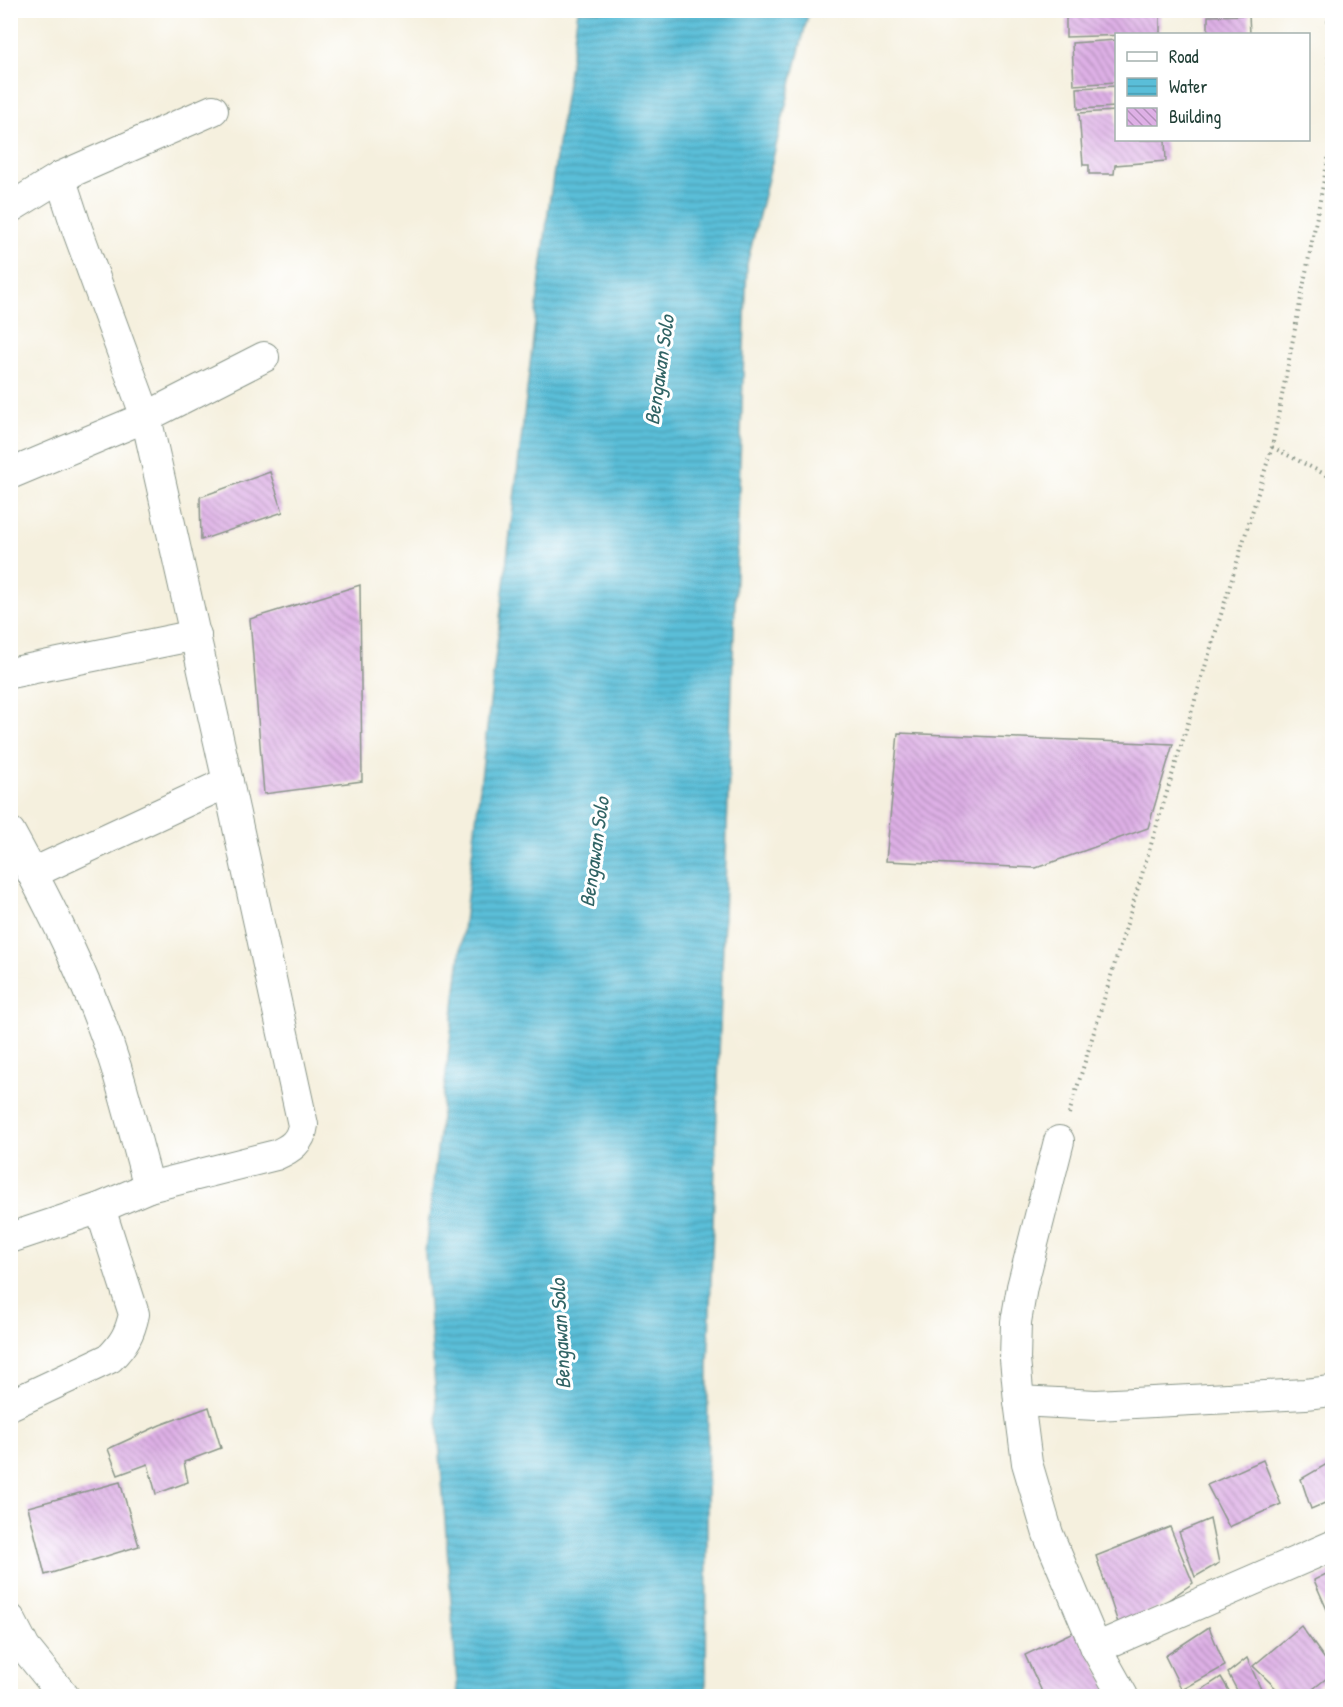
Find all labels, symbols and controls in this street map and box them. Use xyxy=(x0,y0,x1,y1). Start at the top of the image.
legend xyxy=(1115,33,1310,141)
text: Road xyxy=(1169,44,1199,69)
text: Water xyxy=(1169,74,1207,99)
text: Building xyxy=(1169,104,1221,129)
water label: Bengawan Solo xyxy=(637,312,681,427)
water label: Bengawan Solo xyxy=(572,794,616,909)
water label: Bengawan Solo xyxy=(543,1277,577,1390)

